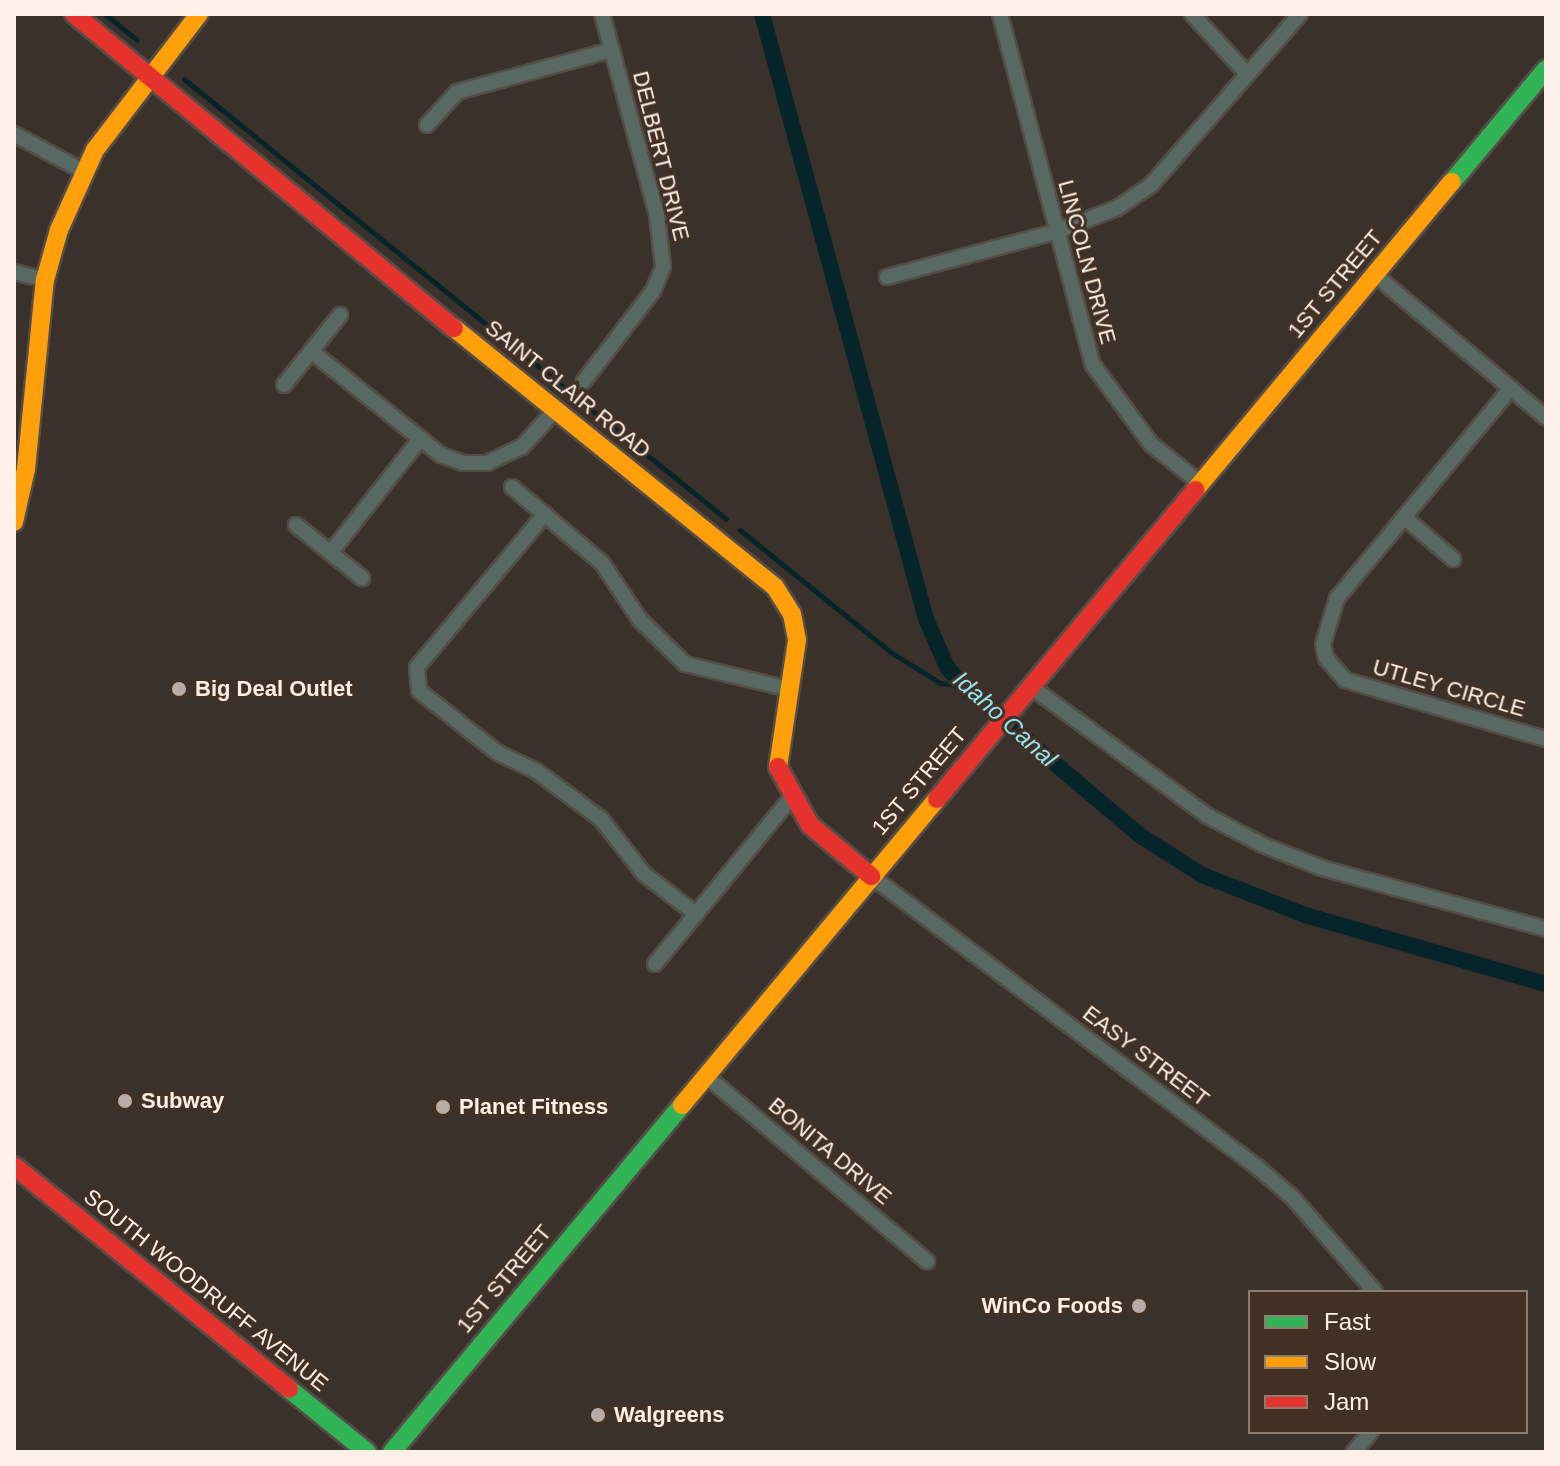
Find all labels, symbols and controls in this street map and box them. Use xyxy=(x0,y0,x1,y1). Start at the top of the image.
street label: DELBERT DRIVE xyxy=(627,68,695,244)
street label: LINCOLN DRIVE xyxy=(1052,177,1122,347)
street label: 1ST STREET xyxy=(1282,224,1388,344)
street label: SAINT CLAIR ROAD xyxy=(480,314,656,464)
street label: UTLEY CIRCLE xyxy=(1370,654,1528,722)
water label: Idaho Canal xyxy=(947,665,1063,773)
place label: Big Deal Outlet xyxy=(195,676,353,702)
marker: Big Deal Outlet xyxy=(170,680,188,698)
street label: 1ST STREET xyxy=(866,721,972,841)
street label: EASY STREET xyxy=(1078,1000,1214,1112)
place label: Subway xyxy=(141,1088,224,1114)
marker: Subway xyxy=(116,1092,134,1110)
street label: BONITA DRIVE xyxy=(763,1092,897,1210)
place label: Planet Fitness xyxy=(459,1094,608,1120)
marker: Planet Fitness xyxy=(434,1098,452,1116)
street label: SOUTH WOODRUFF AVENUE xyxy=(78,1183,334,1397)
street label: 1ST STREET xyxy=(451,1219,557,1339)
legend xyxy=(1248,1290,1528,1434)
place label: WinCo Foods xyxy=(981,1293,1123,1319)
marker: WinCo Foods xyxy=(1130,1297,1148,1315)
text: Fast xyxy=(1324,1308,1371,1335)
text: Slow xyxy=(1324,1348,1376,1375)
text: Jam xyxy=(1324,1388,1369,1415)
place label: Walgreens xyxy=(614,1402,724,1428)
marker: Walgreens xyxy=(589,1406,607,1424)

